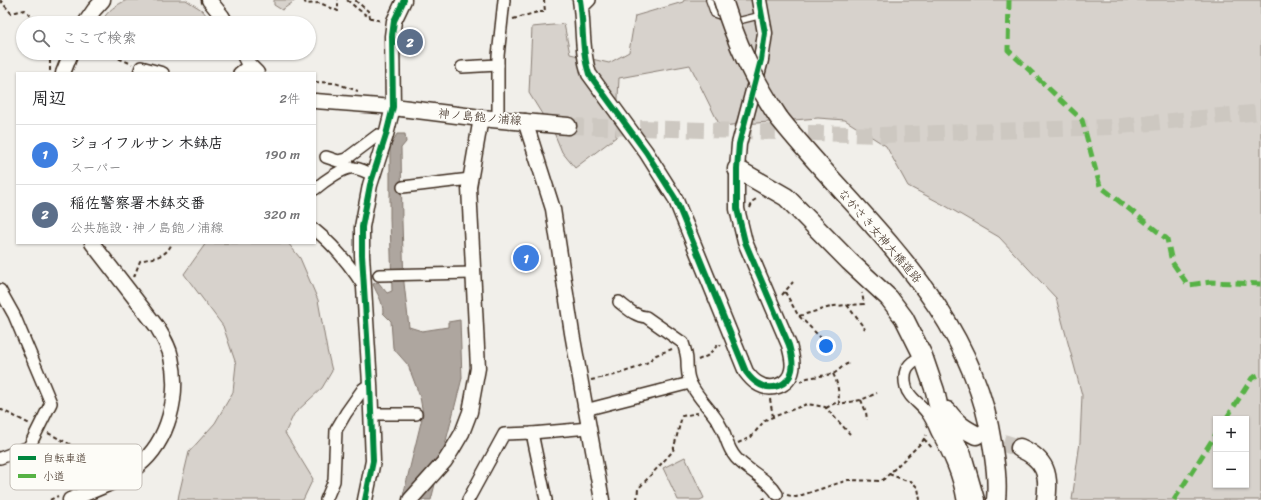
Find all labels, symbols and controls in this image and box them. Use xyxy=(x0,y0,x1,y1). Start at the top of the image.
search box xyxy=(16,16,316,60)
text: ここで検索 xyxy=(62,25,137,51)
icon: search xyxy=(30,27,52,49)
pin: 2 xyxy=(397,27,423,57)
text: 周辺 xyxy=(32,83,66,113)
text: 2件 xyxy=(279,87,300,110)
street label: 神ノ島飽ノ浦線 xyxy=(437,102,523,132)
text: ジョイフルサン 木鉢店 xyxy=(70,130,224,156)
text: 1 xyxy=(42,143,48,166)
text: 190 m xyxy=(265,143,300,166)
text: スーパー xyxy=(70,156,121,179)
street label: ながさき女神大橋道路 xyxy=(832,183,928,289)
text: 稲佐警察署木鉢交番 xyxy=(70,190,205,216)
text: 2 xyxy=(41,203,49,226)
text: 320 m xyxy=(264,203,300,226)
text: 公共施設 · 神ノ島飽ノ浦線 xyxy=(70,216,223,239)
pin: 1 xyxy=(513,243,539,273)
your location xyxy=(816,336,836,356)
map controls xyxy=(1213,416,1249,488)
button: + xyxy=(1213,416,1249,452)
legend xyxy=(10,444,142,490)
text: 自転車道 xyxy=(43,449,87,468)
button: − xyxy=(1213,452,1249,488)
text: 小道 xyxy=(43,467,65,486)

